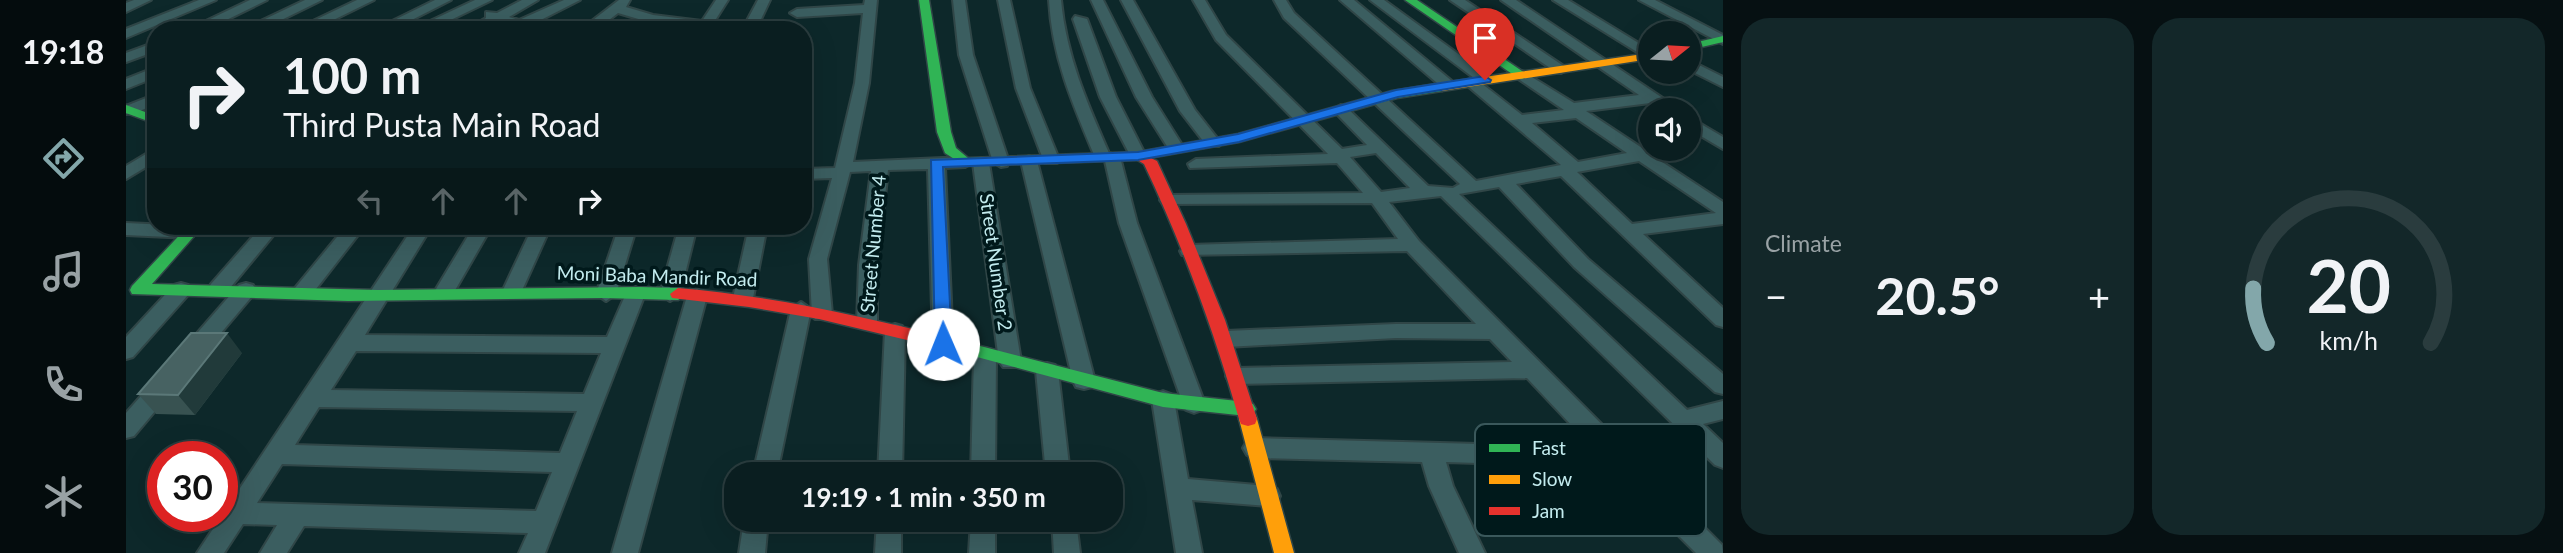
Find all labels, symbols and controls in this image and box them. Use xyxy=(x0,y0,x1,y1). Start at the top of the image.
pin xyxy=(1455,8,1515,80)
icon: arrive xyxy=(1466,19,1504,57)
north arrow xyxy=(1638,21,1701,84)
map controls xyxy=(1638,21,1701,161)
text: 19:18 xyxy=(22,32,104,71)
text: 100 m xyxy=(283,46,421,104)
icon: right xyxy=(168,49,259,140)
button: sound xyxy=(1638,98,1701,161)
text: Third Pusta Main Road xyxy=(283,105,600,144)
icon: directions xyxy=(39,134,88,183)
street label: Street Number 4 xyxy=(855,174,890,314)
icon: left xyxy=(351,182,389,220)
icon: ahead xyxy=(424,182,462,220)
icon: ahead xyxy=(497,182,535,220)
icon: right xyxy=(570,182,608,220)
street label: Street Number 2 xyxy=(975,192,1018,332)
text: Climate xyxy=(1765,229,1842,257)
text: 20 xyxy=(2306,241,2391,329)
icon: music xyxy=(39,247,88,296)
street label: Moni Baba Mandir Road xyxy=(556,261,758,290)
text: 20.5° xyxy=(1875,264,2000,326)
text: − xyxy=(1765,273,1787,319)
text: + xyxy=(2088,273,2110,319)
position arrow xyxy=(906,307,980,381)
text: km/h xyxy=(2319,324,2378,354)
icon: phone xyxy=(39,360,88,409)
legend xyxy=(1475,424,1706,536)
text: Fast xyxy=(1532,436,1566,459)
speed limit sign: 30 xyxy=(147,441,238,532)
text: Slow xyxy=(1532,467,1572,490)
icon: climate xyxy=(39,472,88,521)
text: 19:19 · 1 min · 350 m xyxy=(801,481,1046,513)
text: Jam xyxy=(1532,499,1565,522)

